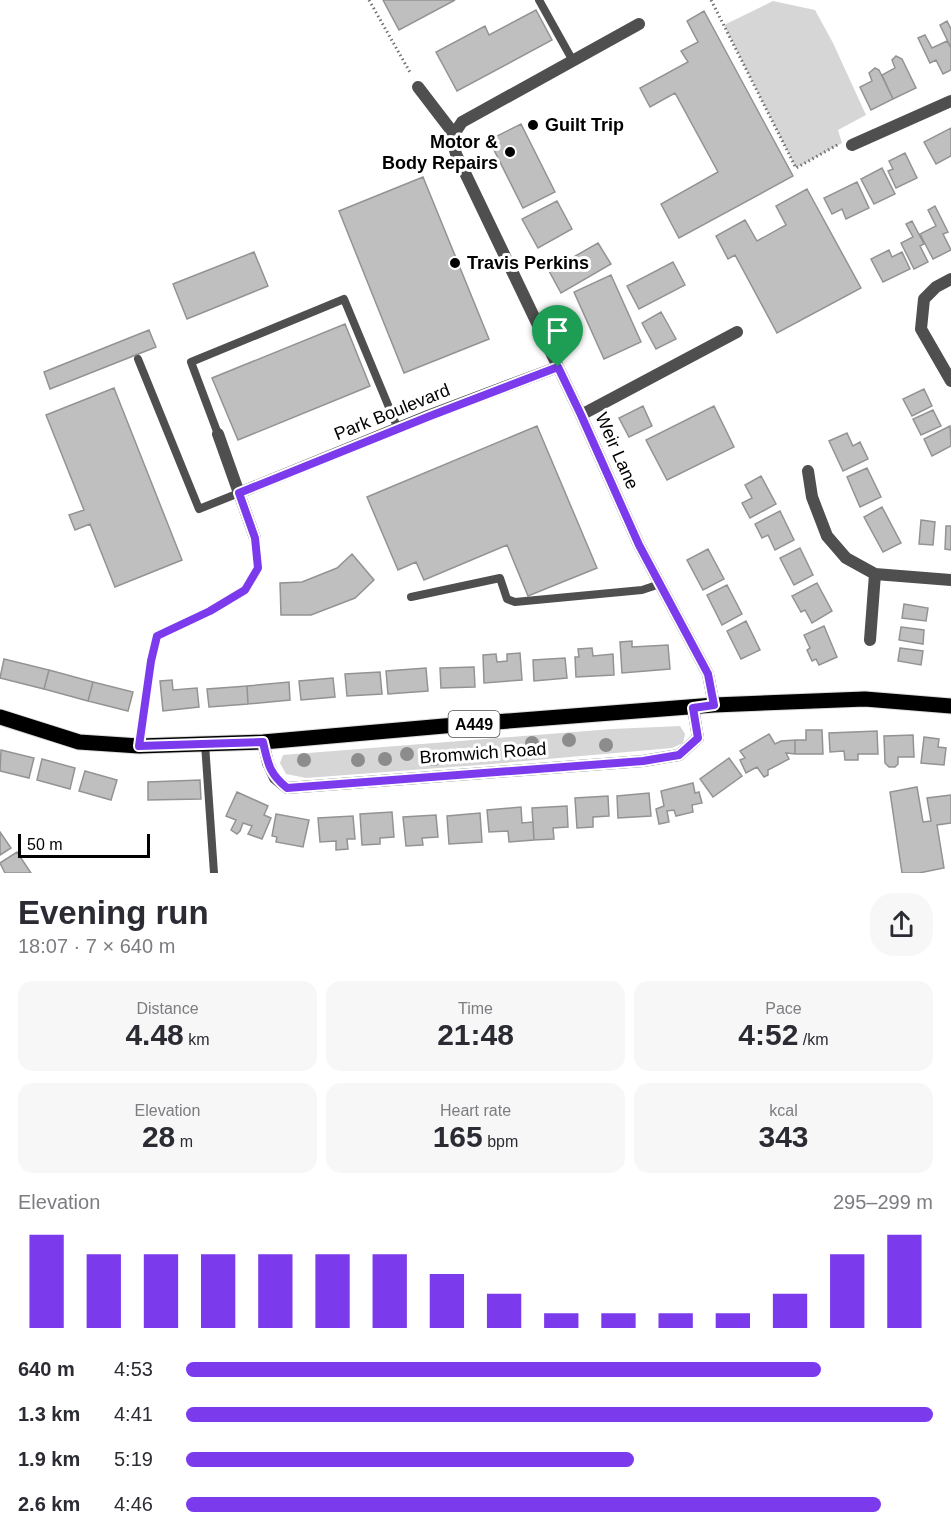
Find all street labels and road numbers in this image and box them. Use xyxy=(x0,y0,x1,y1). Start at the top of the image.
street label: Park Boulevard xyxy=(331,380,453,444)
street label: Weir Lane xyxy=(591,410,643,492)
road number: A449 xyxy=(448,711,500,737)
street label: Bromwich Road xyxy=(419,739,547,767)

